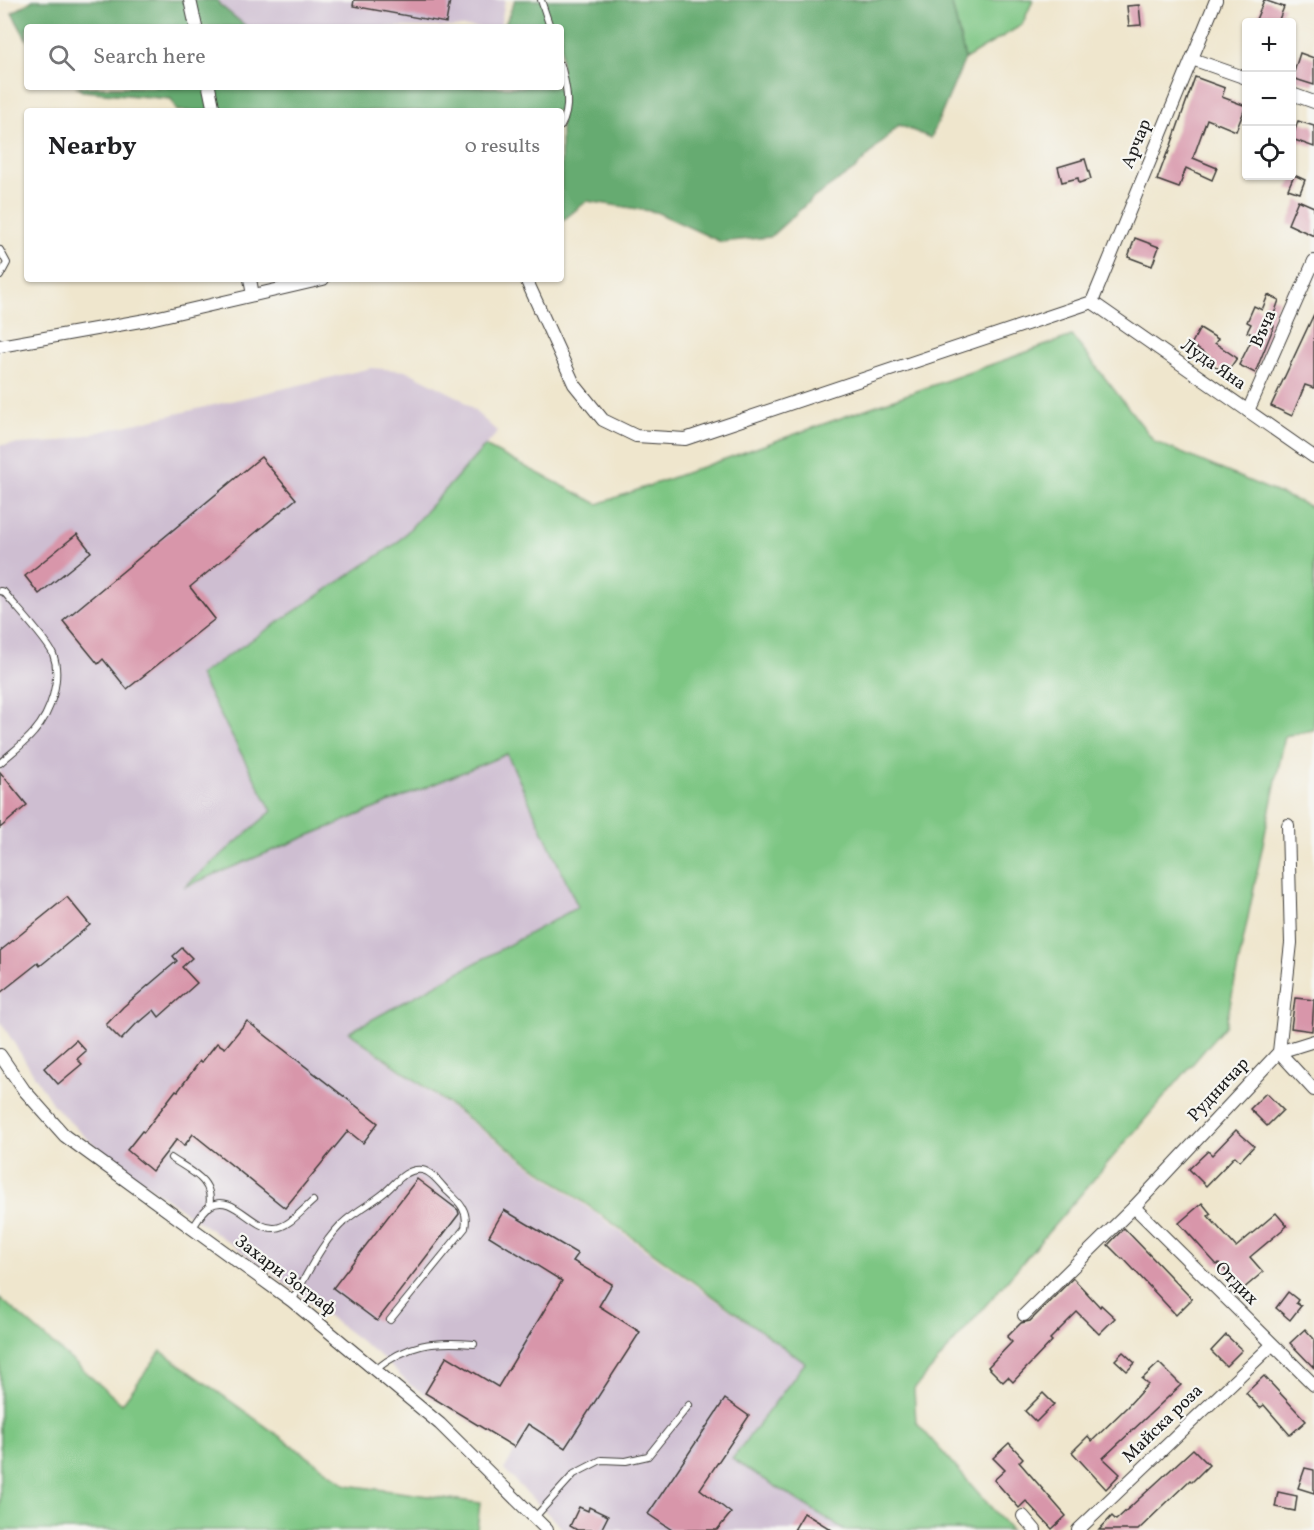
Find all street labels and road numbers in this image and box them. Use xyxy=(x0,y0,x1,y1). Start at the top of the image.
street label: Арчар xyxy=(1116,115,1158,173)
street label: Въча xyxy=(1245,306,1283,352)
street label: Луда Яна xyxy=(1175,333,1251,397)
street label: Рудничар xyxy=(1183,1052,1255,1128)
street label: Захари Зограф xyxy=(229,1230,341,1322)
street label: Отдих xyxy=(1208,1256,1264,1312)
street label: Майска роза xyxy=(1117,1379,1209,1469)

